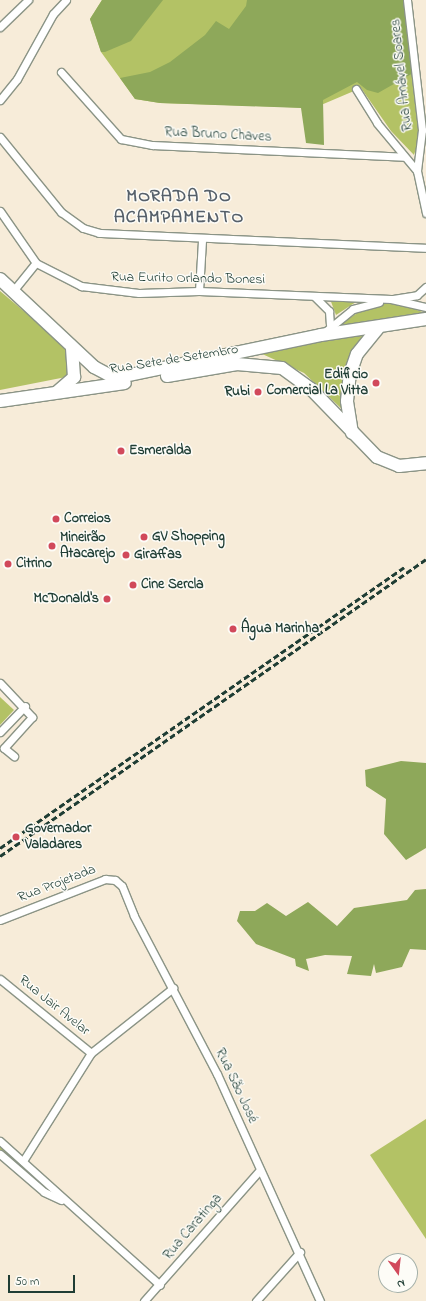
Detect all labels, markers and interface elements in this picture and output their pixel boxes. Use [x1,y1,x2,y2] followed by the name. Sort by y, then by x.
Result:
[388,18,416,132] street label: Rua Amável Soares
[164,124,272,146] street label: Rua Bruno Chaves
[114,187,244,230] district label: MORADA DO ACAMPAMENTO
[111,269,265,289] street label: Rua Eurito Orlando Bonesi
[108,342,240,378] street label: Rua Sete de Setembro
[266,367,368,400] place label: Edificio Comercial La Vitta
[371,378,381,388] marker: Edificio Comercial La Vitta
[224,384,250,400] place label: Rubi
[253,387,263,397] marker: Rubi
[129,443,191,459] place label: Esmeralda
[116,446,126,456] marker: Esmeralda
[64,511,111,527] place label: Correios
[51,514,61,524] marker: Correios
[152,529,225,545] place label: GV Shopping
[60,530,115,562] place label: Mineirão Atacarejo
[139,532,149,542] marker: GV Shopping
[47,541,57,551] marker: Mineirão Atacarejo
[134,547,182,563] place label: Giraffas
[121,550,131,560] marker: Giraffas
[16,556,52,572] place label: Citrino
[3,559,13,569] marker: Citrino
[141,577,204,593] place label: Cine Sercla
[128,580,138,590] marker: Cine Sercla
[33,591,99,607] place label: McDonald's
[102,594,112,604] marker: McDonald's
[241,621,319,637] place label: Água Marinha
[228,624,238,634] marker: Água Marinha
[25,821,91,854] place label: Governador Valadares
[10,831,22,843] marker: Governador Valadares
[16,861,98,907] street label: Rua Projetada
[15,972,93,1040] street label: Rua Jair Avelar
[211,1046,261,1126] street label: Rua São José
[160,1191,226,1263] street label: Rua Caratinga
[378,1253,418,1293] north arrow
[10,1267,77,1293] scale bar
[15,1273,39,1291] text: 50 m
[395,1275,407,1292] text: N

